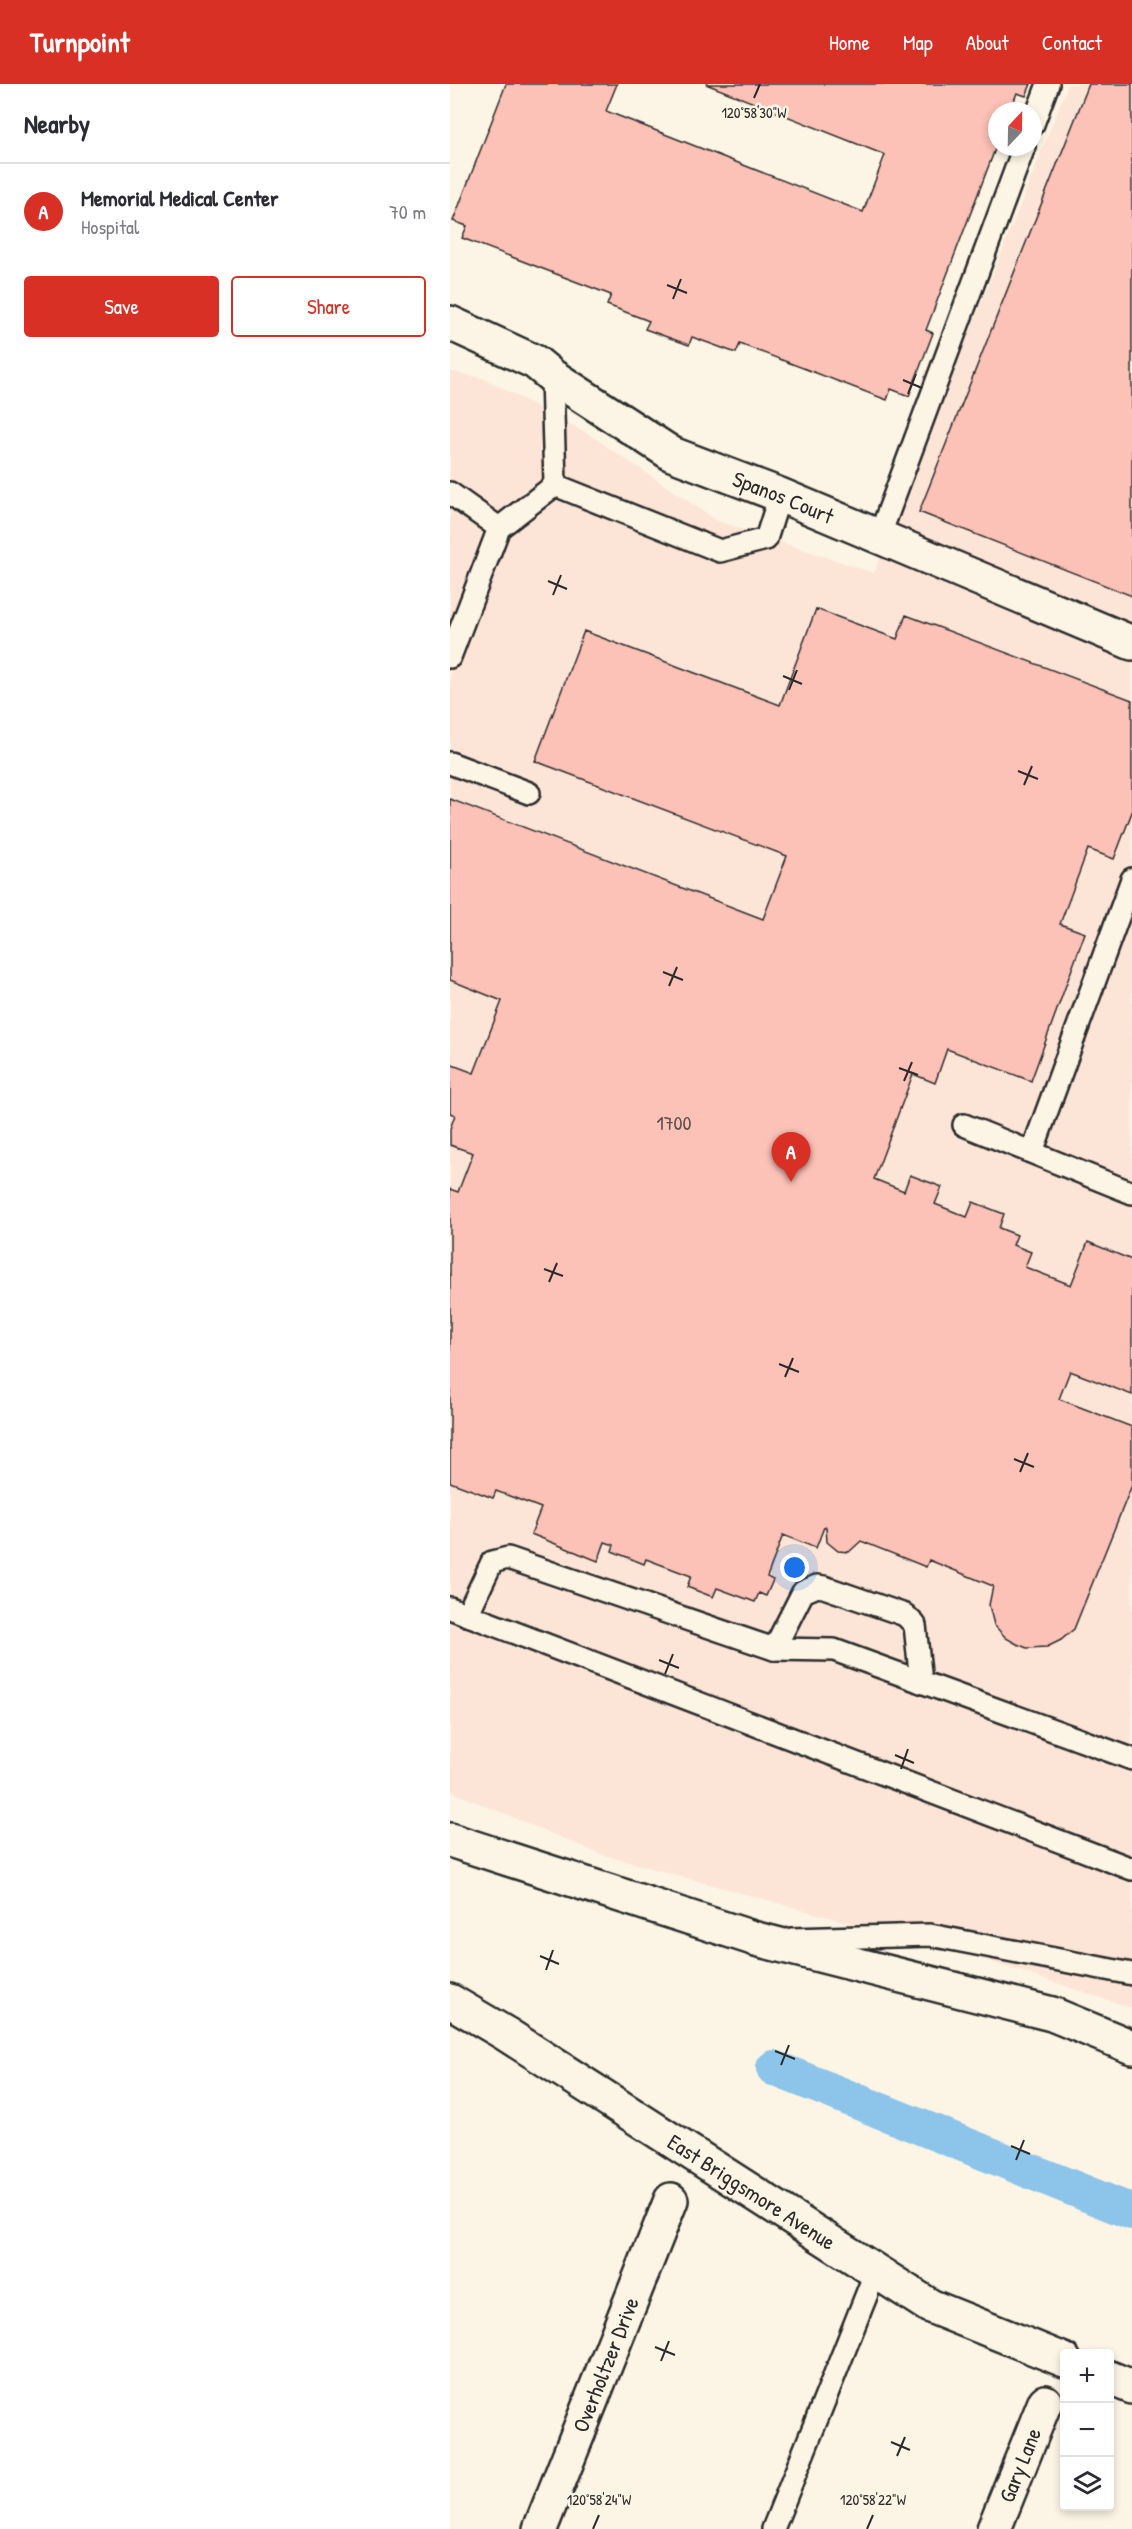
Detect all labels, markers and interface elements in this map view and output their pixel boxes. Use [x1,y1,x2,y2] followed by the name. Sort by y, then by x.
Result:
[30,23,130,61] text: Turnpoint
[829,28,870,57] text: Home
[903,28,933,57] text: Map
[966,28,1009,57] text: About
[1042,28,1102,57] text: Contact
[721,102,787,123] text: 120°58'30"W
[988,102,1042,156] north arrow
[24,106,90,141] text: Nearby
[81,183,279,213] text: Memorial Medical Center
[39,198,48,225] text: A
[389,198,426,225] text: 70 m
[81,213,139,240] text: Hospital
[24,276,219,337] button: Save
[231,276,426,337] button: Share
[729,463,839,531] street label: Spanos Court
[656,1109,692,1136] house number: 1700
[772,1132,810,1182] pin: A
[780,1553,809,1582] your location
[662,2127,842,2257] street label: East Briggsmore Avenue
[565,2292,646,2437] street label: Overholtzer Drive
[1060,2349,1114,2511] map controls
[1060,2349,1114,2403] button: +
[1060,2403,1114,2457] button: −
[991,2423,1048,2507] street label: Gary Lane
[1060,2457,1114,2511] button: layers
[567,2489,632,2510] text: 120°58'24"W
[840,2489,907,2510] text: 120°58'22"W

